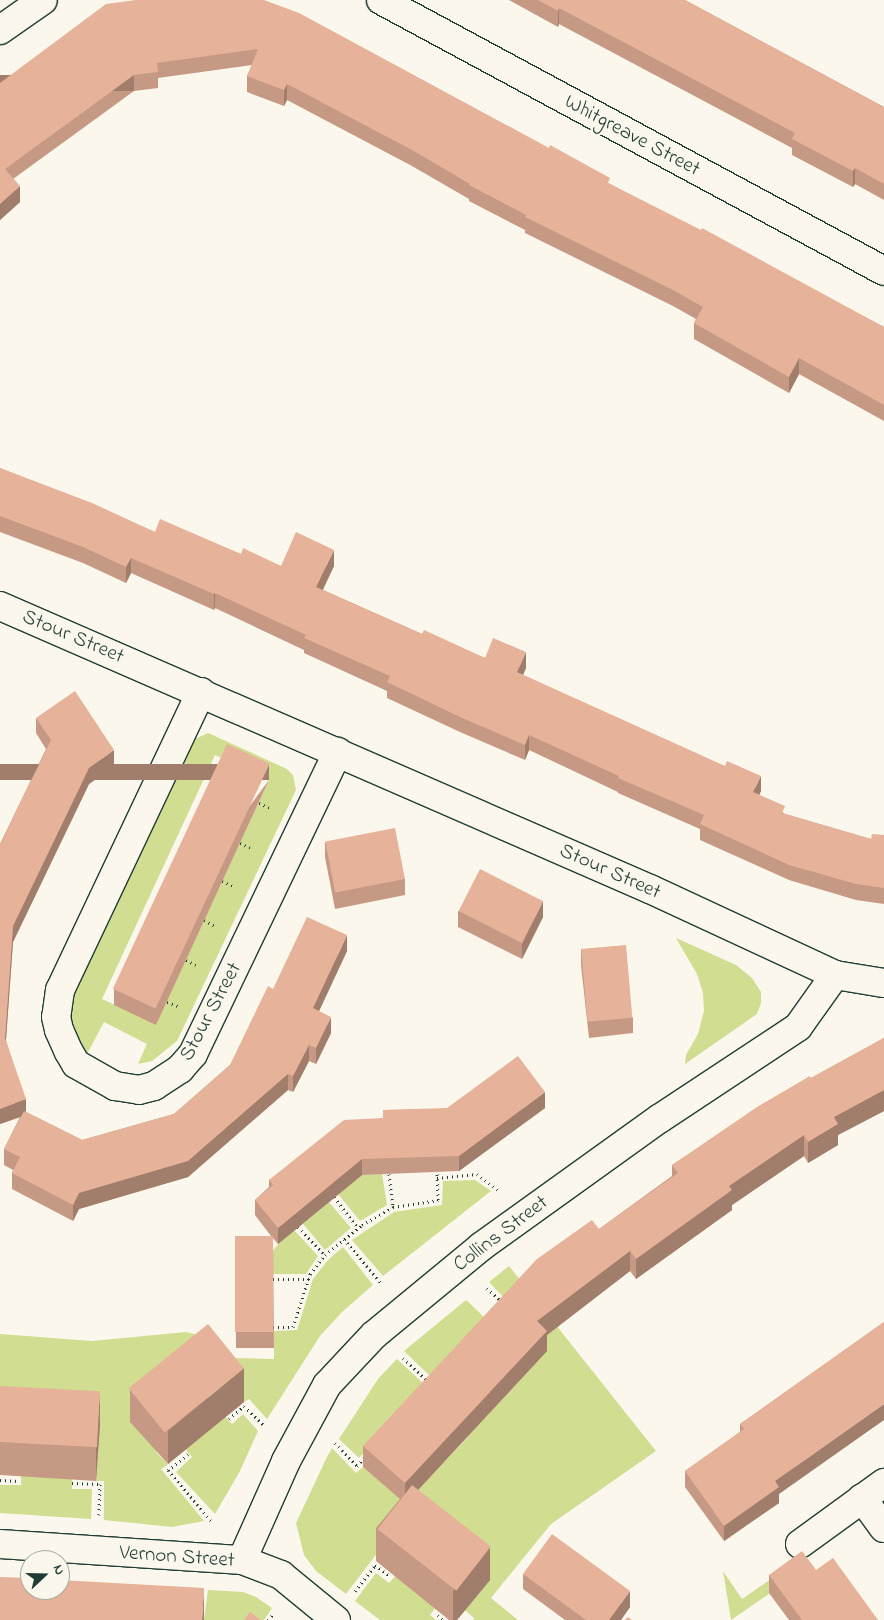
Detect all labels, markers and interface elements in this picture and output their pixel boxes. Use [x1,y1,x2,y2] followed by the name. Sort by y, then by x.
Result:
[560,90,704,182] street label: Whitgreave Street
[18,604,128,670] street label: Stour Street
[556,839,664,905] street label: Stour Street
[175,958,247,1066] street label: Stour Street
[449,1190,553,1278] street label: Collins Street
[118,1540,236,1574] street label: Vernon Street
[20,1550,70,1600] north arrow
[47,1562,70,1578] text: N

